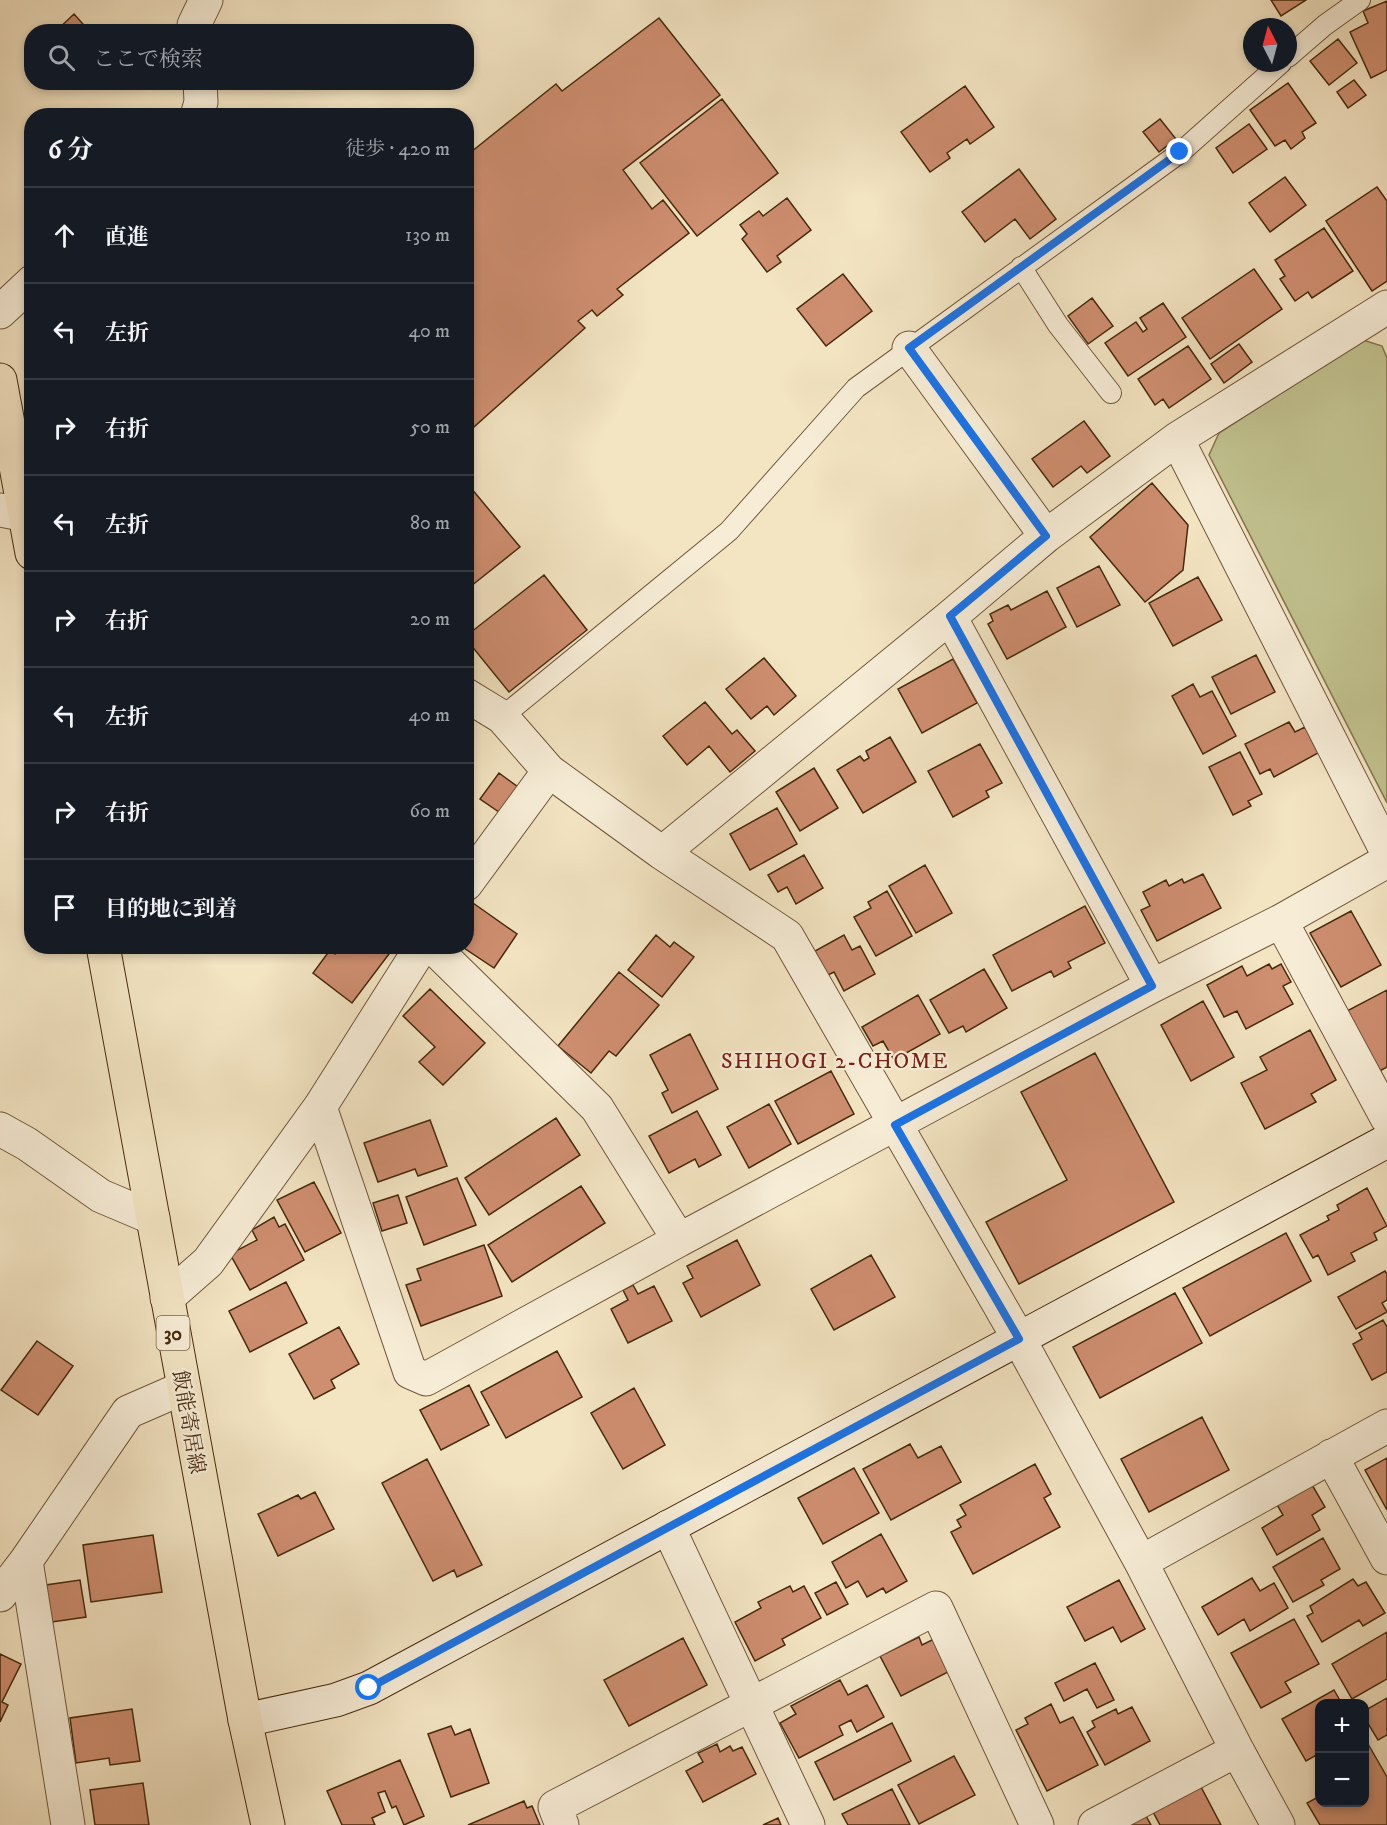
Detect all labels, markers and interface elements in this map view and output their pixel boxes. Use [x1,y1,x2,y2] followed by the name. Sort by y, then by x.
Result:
[1243,18,1297,72] north arrow
[24,24,474,90] search box
[45,41,78,74] icon: search
[93,46,203,73] text: ここで検索
[48,134,93,167] text: 6 分
[345,137,450,162] text: 徒歩 · 420 m
[1166,138,1192,164] route end
[48,219,81,252] icon: ahead
[405,223,450,248] text: 130 m
[105,224,149,251] text: 直進
[48,315,81,348] icon: left
[408,319,450,344] text: 40 m
[105,320,149,347] text: 左折
[48,411,81,444] icon: right
[410,415,450,440] text: 50 m
[105,416,149,443] text: 右折
[48,507,81,540] icon: left
[410,511,450,536] text: 80 m
[105,512,149,539] text: 左折
[48,603,81,636] icon: right
[410,607,450,632] text: 20 m
[105,608,149,635] text: 右折
[48,699,81,732] icon: left
[408,703,450,728] text: 40 m
[105,704,149,731] text: 左折
[48,795,81,828] icon: right
[410,799,450,824] text: 60 m
[105,800,149,827] text: 右折
[48,891,81,924] icon: arrive
[105,896,237,923] text: 目的地に到着
[721,1048,949,1075] district label: SHIHOGI 2-CHOME
[156,1316,190,1350] road number: 30
[166,1368,210,1476] street label: 飯能寄居線
[355,1674,381,1700] route start
[1315,1699,1369,1807] map controls
[1315,1699,1369,1753] button: +
[1315,1753,1369,1807] button: −

